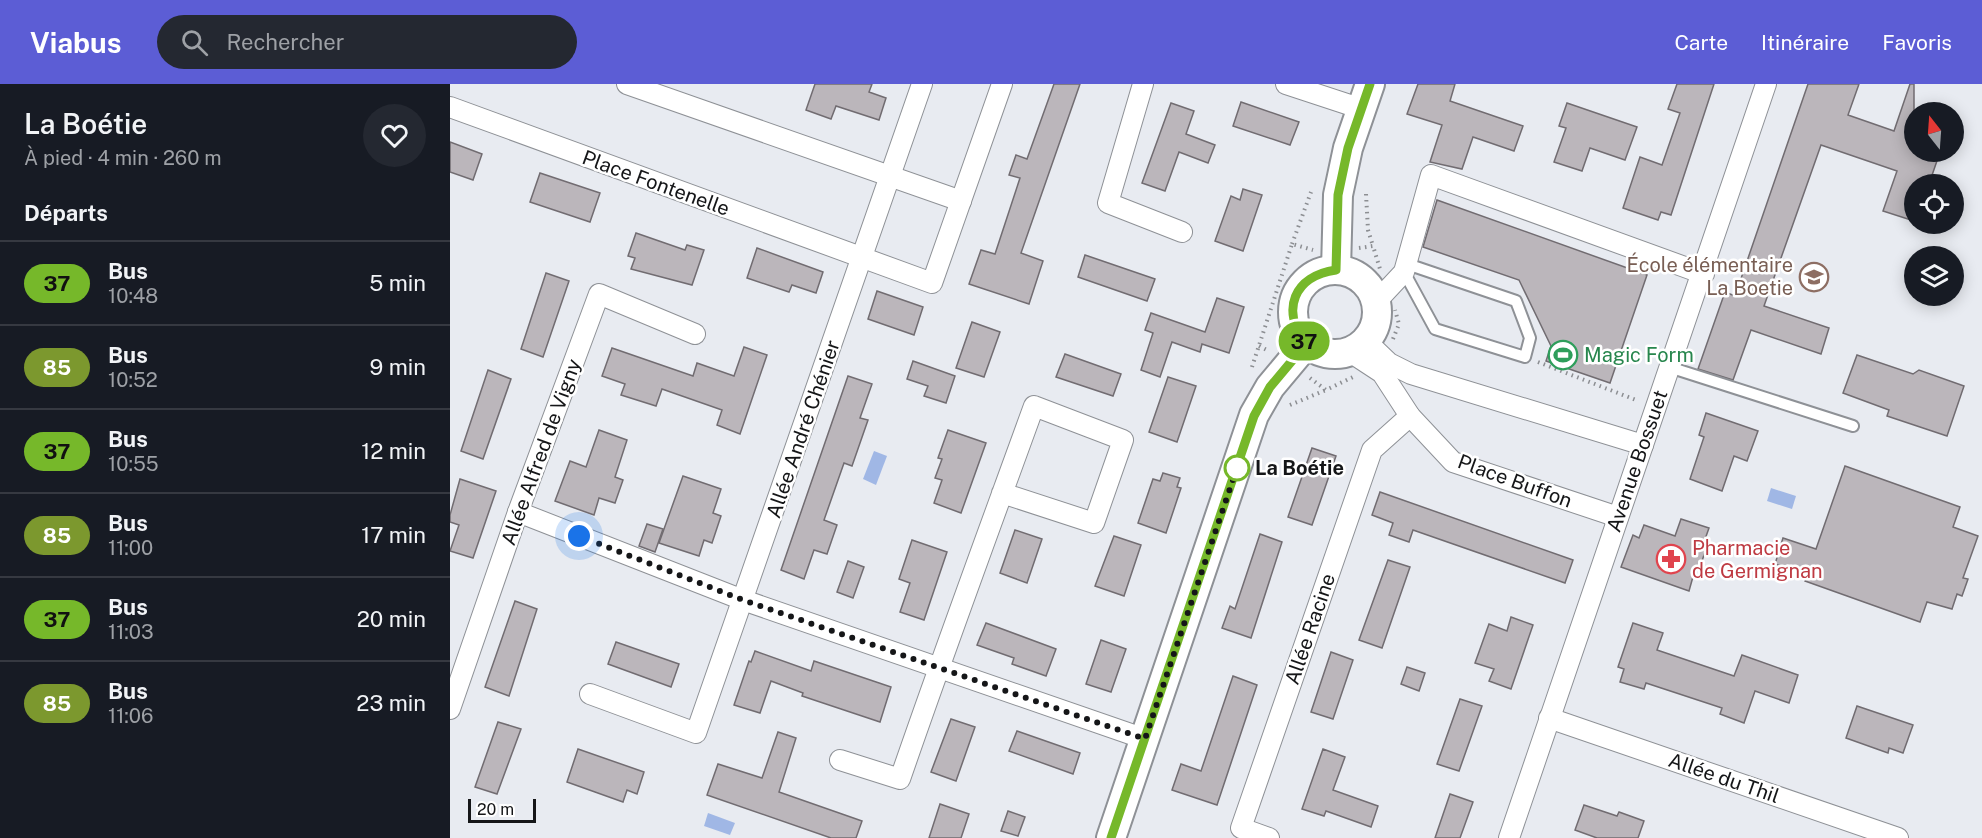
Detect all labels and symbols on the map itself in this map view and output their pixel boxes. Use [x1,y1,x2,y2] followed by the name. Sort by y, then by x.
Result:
[1904,102,1964,162] north arrow
[579,145,733,221] street label: Place Fontenelle
[1626,252,1793,300] place label: École élémentaire La Boetie
[1798,261,1830,293] school or university icon: École élémentaire La Boetie
[1277,322,1331,360] line badge: 37
[761,337,845,521] street label: Allée André Chénier
[1547,339,1579,371] sports icon: Magic Form
[1584,343,1694,367] place label: Magic Form
[496,355,586,548] street label: Allée Alfred de Vigny
[1601,387,1673,535] street label: Avenue Bossuet
[1455,449,1575,513] street label: Place Buffon
[1224,455,1250,481] marker: La Boétie
[1255,456,1344,480] place label: La Boétie
[564,521,594,551] your location
[1692,536,1823,583] place label: Pharmacie de Germignan
[1655,543,1687,575] pharmacy icon: Pharmacie de Germignan
[1280,570,1340,688] street label: Allée Racine
[1665,748,1783,808] street label: Allée du Thil
[468,796,536,824] scale bar

